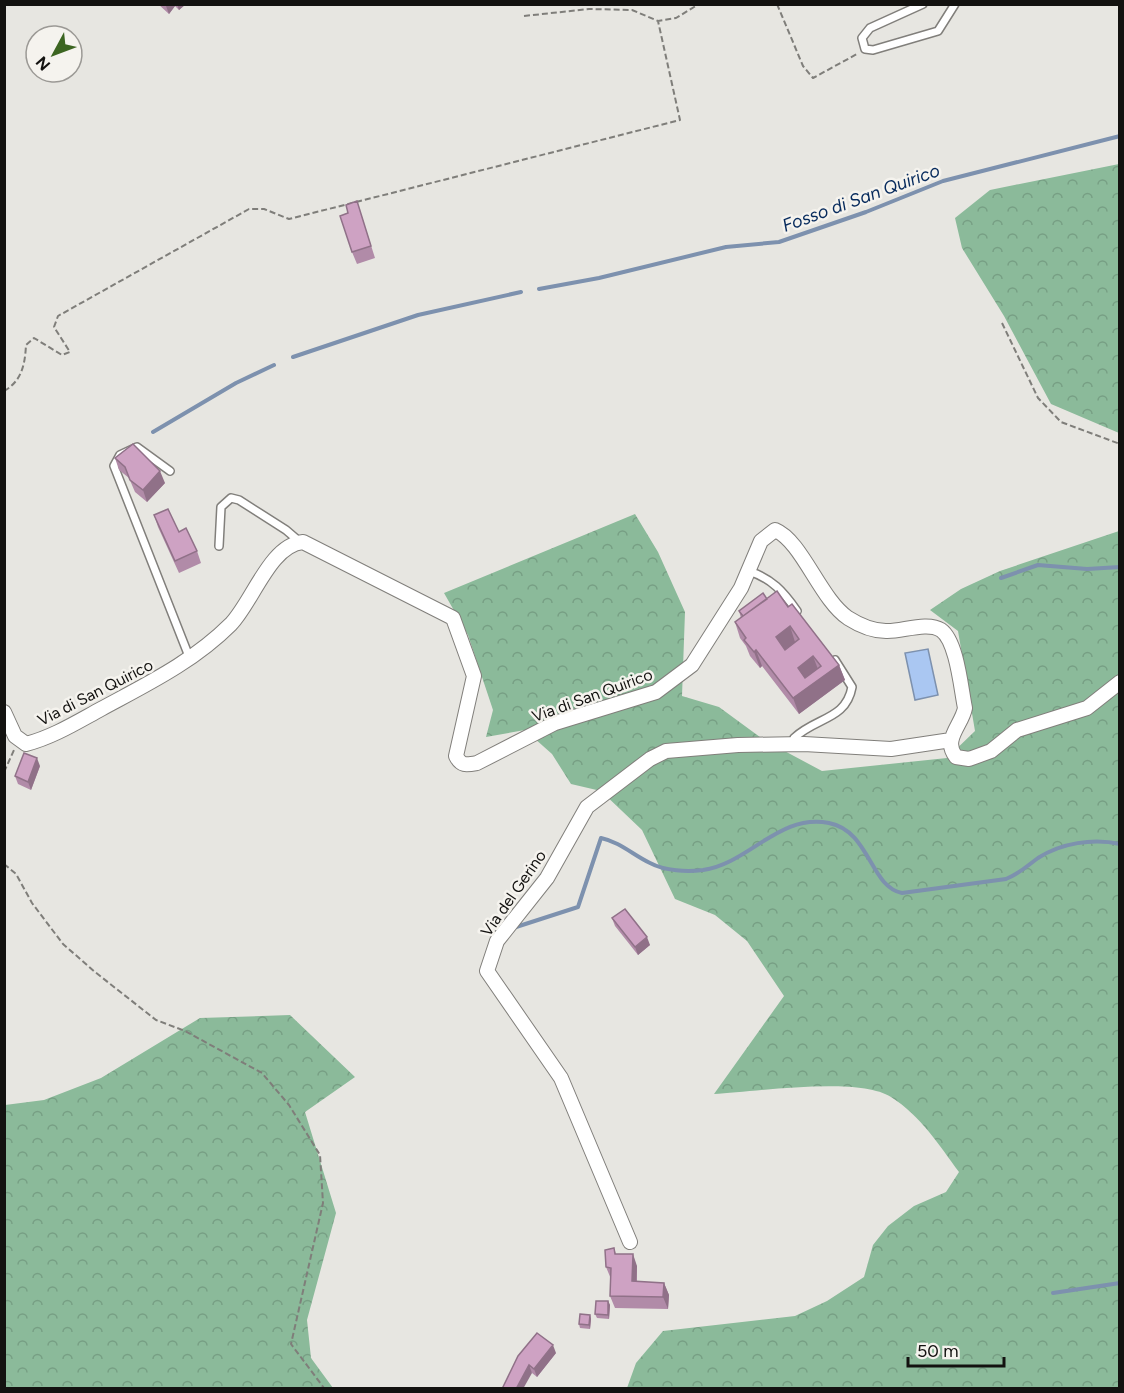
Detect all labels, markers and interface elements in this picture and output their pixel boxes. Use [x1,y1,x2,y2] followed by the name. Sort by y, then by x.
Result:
[24,24,84,84] north arrow
[32,53,54,74] text: N
[779,159,943,237] water label: Fosso di San Quirico
[34,655,156,730] street label: Via di San Quirico
[529,665,655,726] street label: Via di San Quirico
[477,847,550,940] street label: Via del Gerino
[908,1330,1004,1368] scale bar
[917,1340,959,1362] text: 50 m

